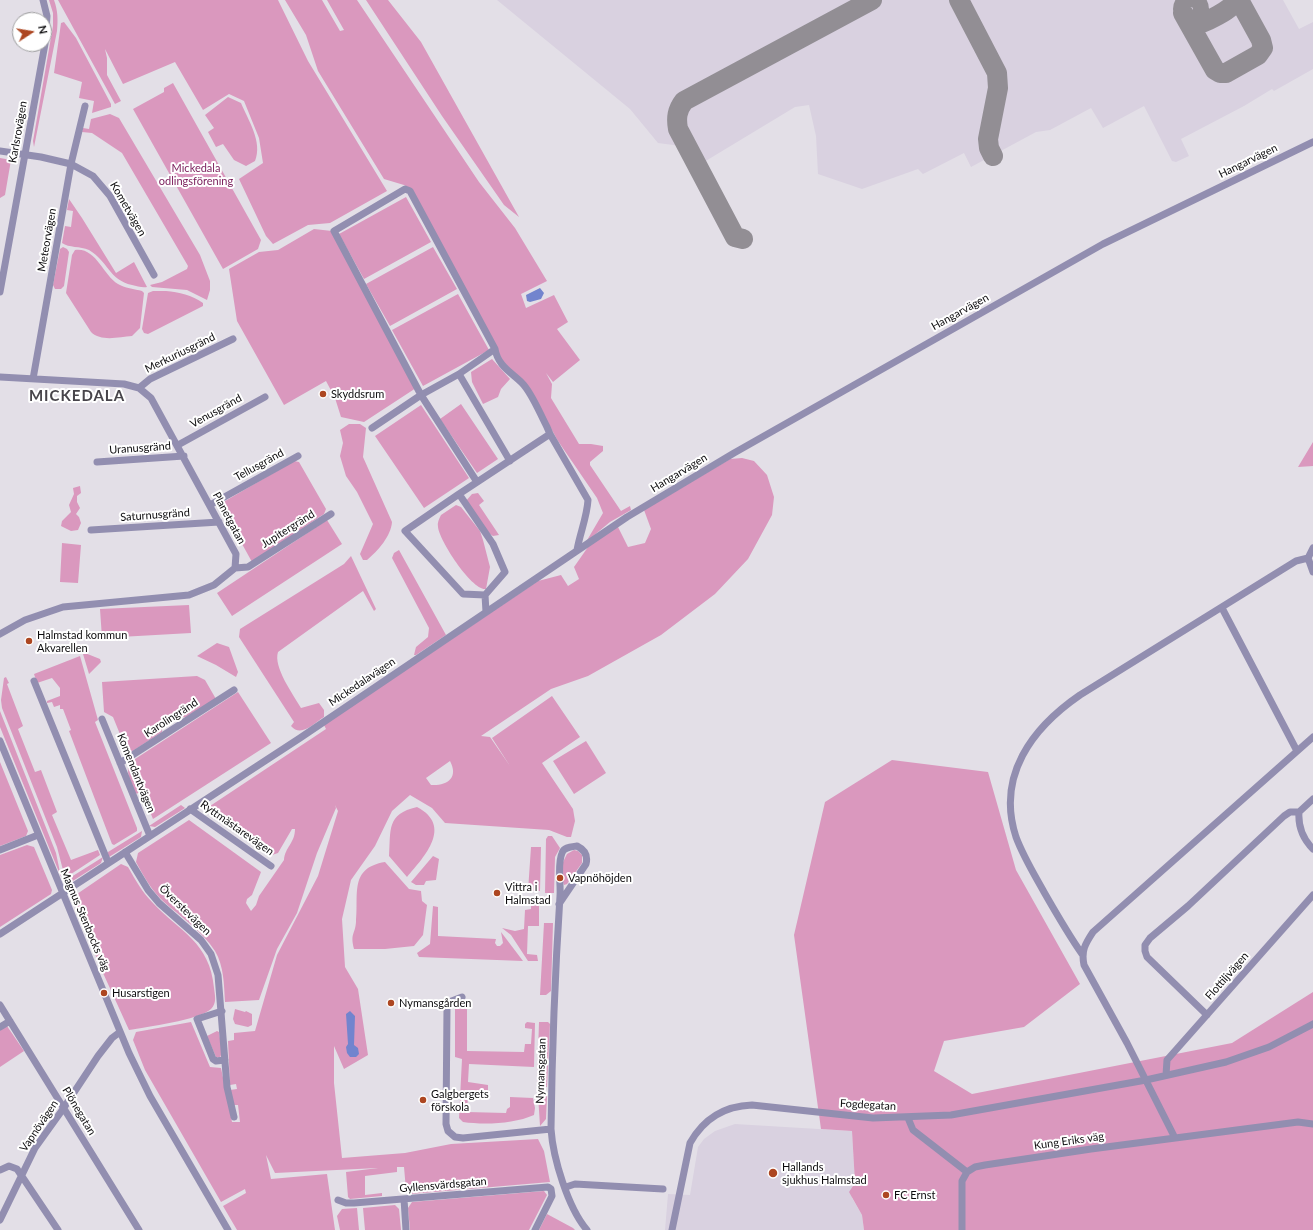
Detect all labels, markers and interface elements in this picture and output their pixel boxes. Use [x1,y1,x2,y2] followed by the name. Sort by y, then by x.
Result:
[12,12,52,52] north arrow
[36,24,50,35] text: N
[6,100,30,164] street label: Karlsrovägen
[1217,141,1279,181] street label: Hangarvägen
[159,161,233,187] park label: Mickedala odlingsförening
[107,180,149,238] street label: Kometvägen
[35,207,59,273] street label: Meteorvägen
[929,291,991,333] street label: Hangarvägen
[143,330,217,376] street label: Merkuriusgränd
[29,387,125,405] district label: MICKEDALA
[331,387,384,401] place label: Skyddsrum
[318,389,328,399] marker: Skyddsrum
[188,391,244,431] street label: Venusgränd
[109,439,171,457] street label: Uranusgränd
[232,446,286,484] street label: Tellusgränd
[648,451,710,495] street label: Hangarvägen
[210,490,248,546] street label: Planetgatan
[120,506,190,524] street label: Saturnusgränd
[259,507,317,551] street label: Jupitergränd
[37,628,127,654] place label: Halmstad kommun Akvarellen
[24,636,34,646] marker: Halmstad kommun Akvarellen
[326,655,398,709] street label: Mickedalavägen
[142,696,200,740] street label: Karolingränd
[114,731,158,815] street label: Komendantvägen
[198,798,276,858] street label: Ryttmästarevägen
[57,867,113,973] street label: Magnus Stenbocks väg
[568,871,632,885] place label: Vapnöhöjden
[555,873,565,883] marker: Vapnöhöjden
[505,880,551,906] place label: Vittra i Halmstad
[156,882,214,938] street label: Överstevägen
[492,888,502,898] marker: Vittra i Halmstad
[1203,949,1251,1003] street label: Flottiljvägen
[112,986,170,1000] place label: Husarstigen
[99,988,109,998] marker: Husarstigen
[399,996,471,1010] place label: Nymansgården
[386,998,396,1008] marker: Nymansgården
[533,1038,549,1104] street label: Nymansgatan
[59,1084,99,1138] street label: Plönegatan
[431,1087,489,1113] place label: Galgbergets förskola
[418,1095,428,1105] marker: Galgbergets förskola
[840,1097,896,1113] street label: Fogdegatan
[17,1098,61,1154] street label: Vapnövägen
[1033,1130,1105,1152] street label: Kung Eriks väg
[782,1160,867,1186] place label: Hallands sjukhus Halmstad
[767,1167,779,1179] marker: Hallands sjukhus Halmstad
[399,1175,487,1195] street label: Gyllensvärdsgatan
[894,1188,935,1202] place label: FC Ernst
[881,1190,891,1200] marker: FC Ernst

